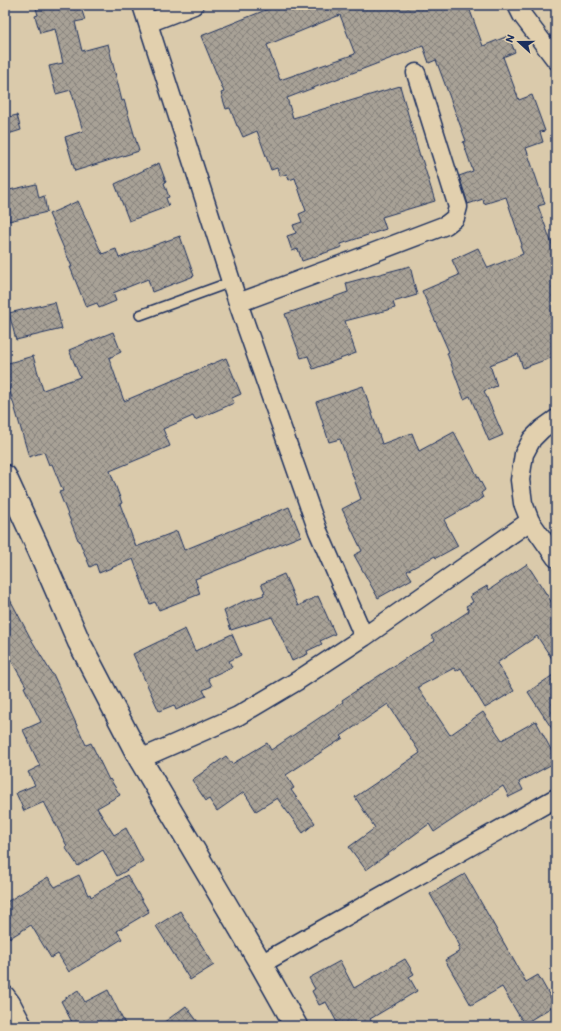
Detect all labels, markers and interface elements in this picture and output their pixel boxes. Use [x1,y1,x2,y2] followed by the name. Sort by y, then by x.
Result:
[499,22,539,62] north arrow
[503,33,518,44] text: N

